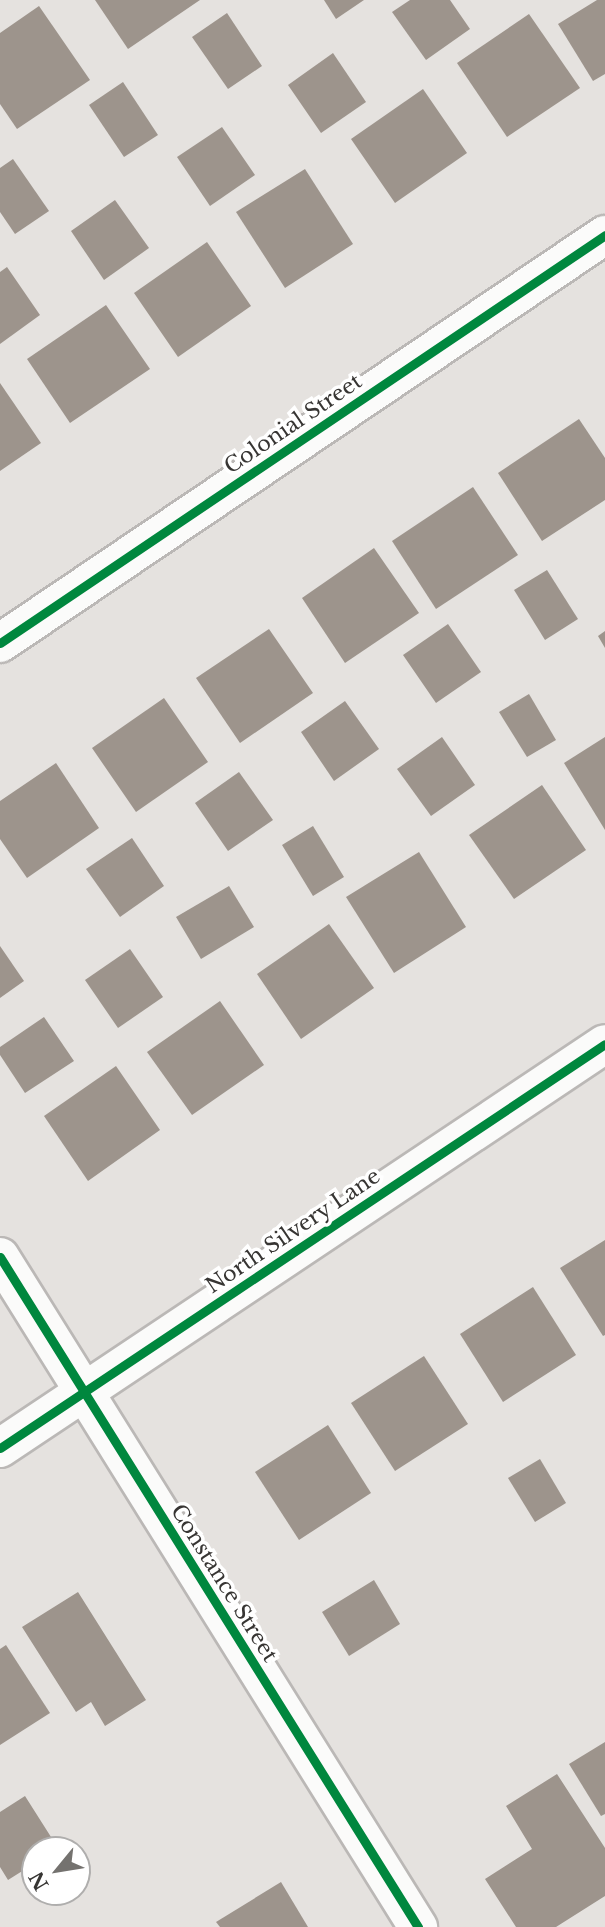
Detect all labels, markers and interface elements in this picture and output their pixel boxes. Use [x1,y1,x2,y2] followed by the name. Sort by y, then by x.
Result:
[219,369,367,479] street label: Colonial Street
[201,1163,385,1299] street label: North Silvery Lane
[165,1500,283,1666] street label: Constance Street
[21,1836,91,1906] north arrow
[25,1867,54,1894] text: N

